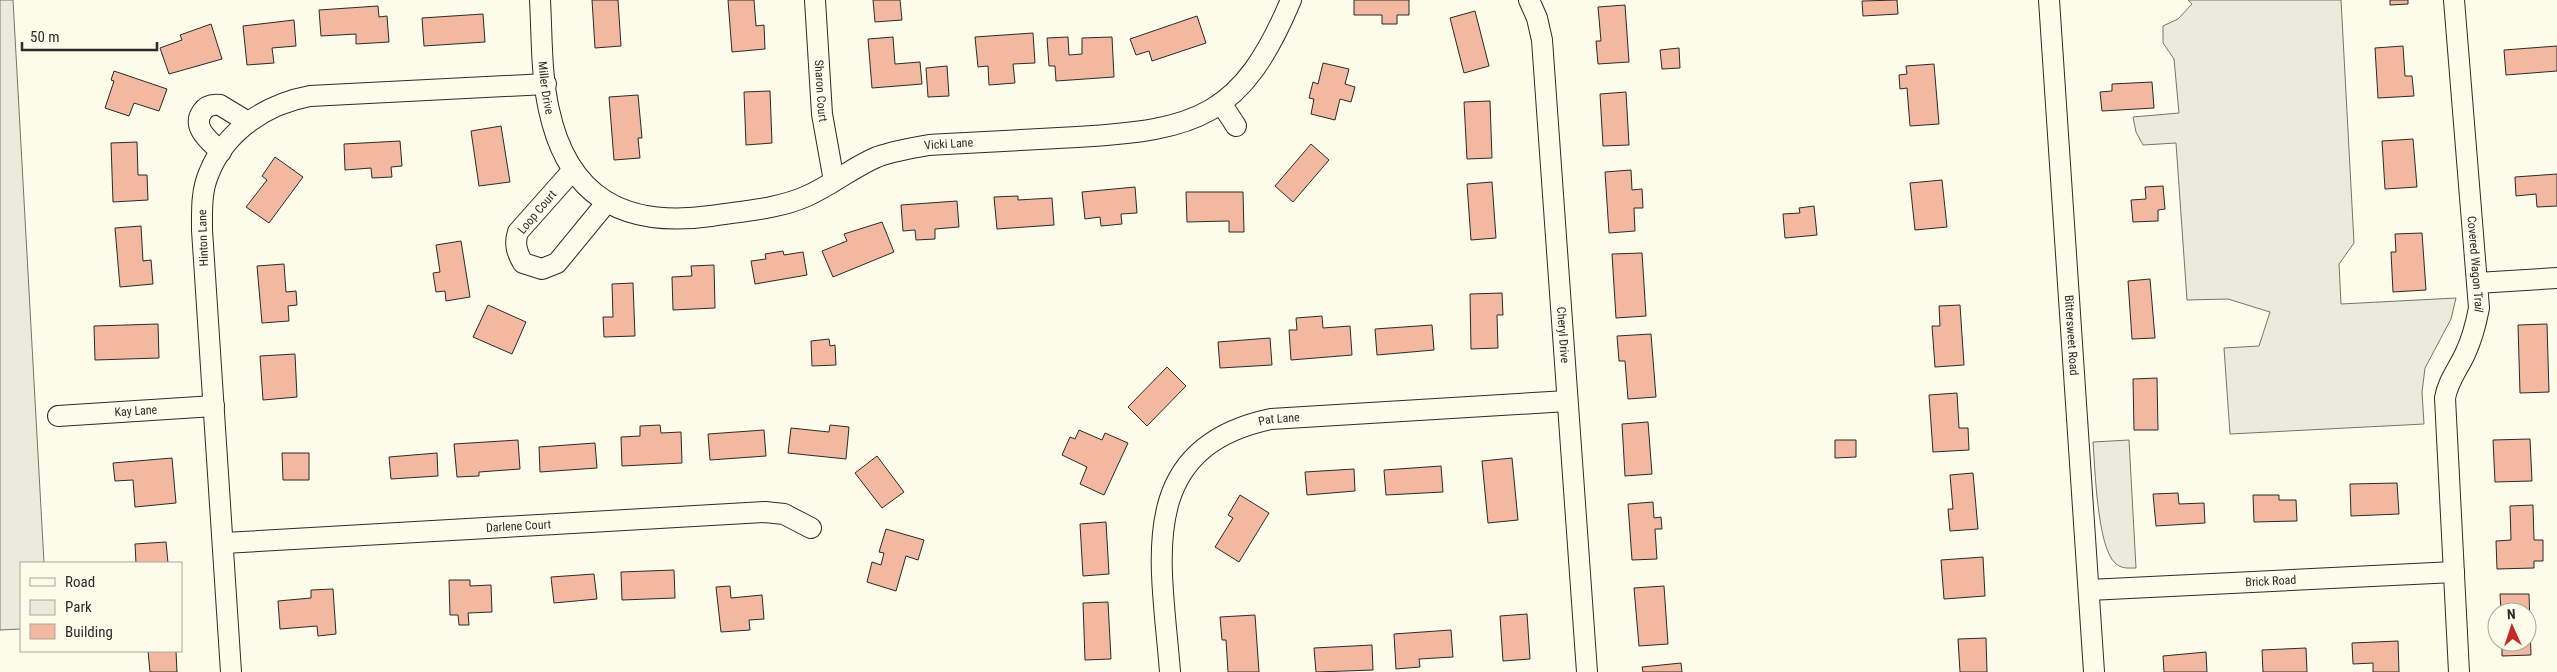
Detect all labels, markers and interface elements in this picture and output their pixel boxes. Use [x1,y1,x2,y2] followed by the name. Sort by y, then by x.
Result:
[22,20,158,52] scale bar
[30,28,60,46] text: 50 m
[812,59,830,123] street label: Sharon Court
[536,61,557,116] street label: Miller Drive
[923,136,974,153] street label: Vicki Lane
[515,187,560,237] street label: Loop Court
[195,209,211,267] street label: Hinton Lane
[2465,215,2486,314] street label: Covered Wagon Trail
[2062,295,2081,376] street label: Bittersweet Road
[1554,306,1572,364] street label: Cheryl Drive
[114,403,158,419] street label: Kay Lane
[1257,410,1300,429] street label: Pat Lane
[486,517,552,535] street label: Darlene Court
[20,562,182,652] legend
[65,573,95,591] text: Road
[2245,573,2297,589] street label: Brick Road
[65,598,92,616] text: Park
[2487,602,2537,652] north arrow
[2507,606,2516,622] text: N
[65,623,113,641] text: Building

